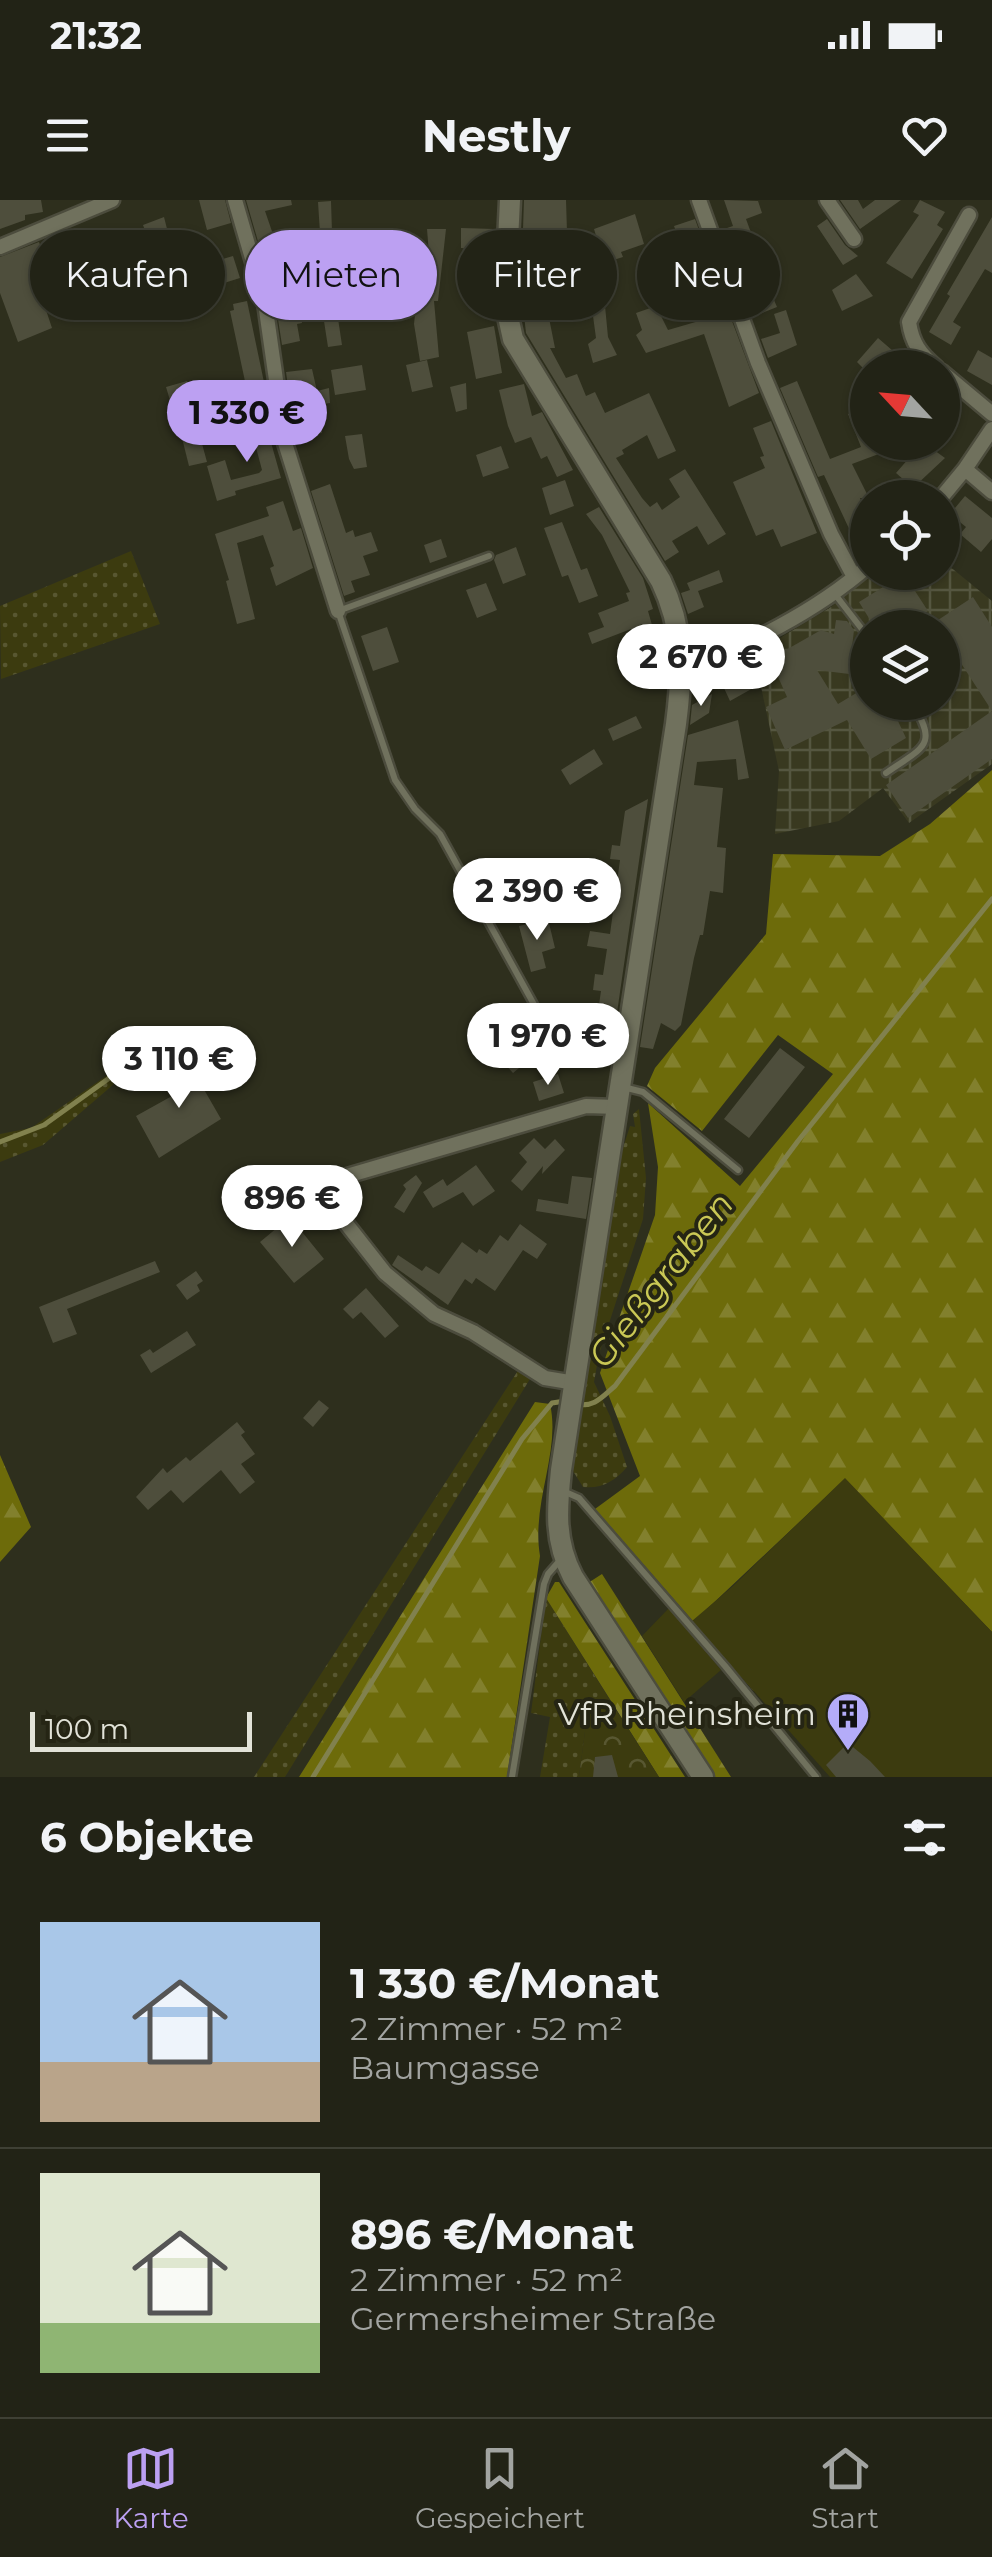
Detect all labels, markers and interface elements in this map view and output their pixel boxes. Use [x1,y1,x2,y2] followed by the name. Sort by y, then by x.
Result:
[50,12,142,59] text: 21:32
[40,108,95,163] icon: menu
[422,108,570,163] text: Nestly
[897,108,952,163] icon: heart
[30,230,225,320] chip: Kaufen
[245,230,437,320] chip: Mieten
[457,230,617,320] chip: Filter
[637,230,780,320] chip: Neu
[850,350,960,460] north arrow
[850,350,960,720] map controls
[155,380,339,465] pin: 1 330 €
[189,393,305,432] text: 1 330 €
[850,480,960,590] button: locate
[850,610,960,720] button: layers
[609,624,793,709] pin: 2 670 €
[639,637,763,676] text: 2 670 €
[445,858,629,943] pin: 2 390 €
[475,871,599,910] text: 2 390 €
[456,1003,640,1088] pin: 1 970 €
[489,1016,607,1055] text: 1 970 €
[87,1026,271,1111] pin: 3 110 €
[124,1039,234,1078] text: 3 110 €
[222,1165,362,1250] pin: 896 €
[244,1178,340,1217] text: 896 €
[579,1183,742,1376] water label: Gießgraben
[825,1691,871,1752] building icon: VfR Rheinsheim
[558,1694,816,1733] place label: VfR Rheinsheim
[30,1707,252,1752] scale bar
[45,1712,129,1746] text: 100 m
[897,1810,952,1865] icon: filters
[40,1811,254,1863] text: 6 Objekte
[350,1957,660,2009] text: 1 330 €/Monat
[120,1962,240,2082] icon: home
[350,2009,623,2048] text: 2 Zimmer · 52 m²
[350,2048,540,2087] text: Baumgasse
[350,2208,634,2260] text: 896 €/Monat
[120,2213,240,2333] icon: home
[350,2260,623,2299] text: 2 Zimmer · 52 m²
[350,2299,716,2338] text: Germersheimer Straße
[113,2441,189,2535] tab: Karte
[415,2441,585,2535] tab: Gespeichert
[811,2441,879,2535] tab: Start

